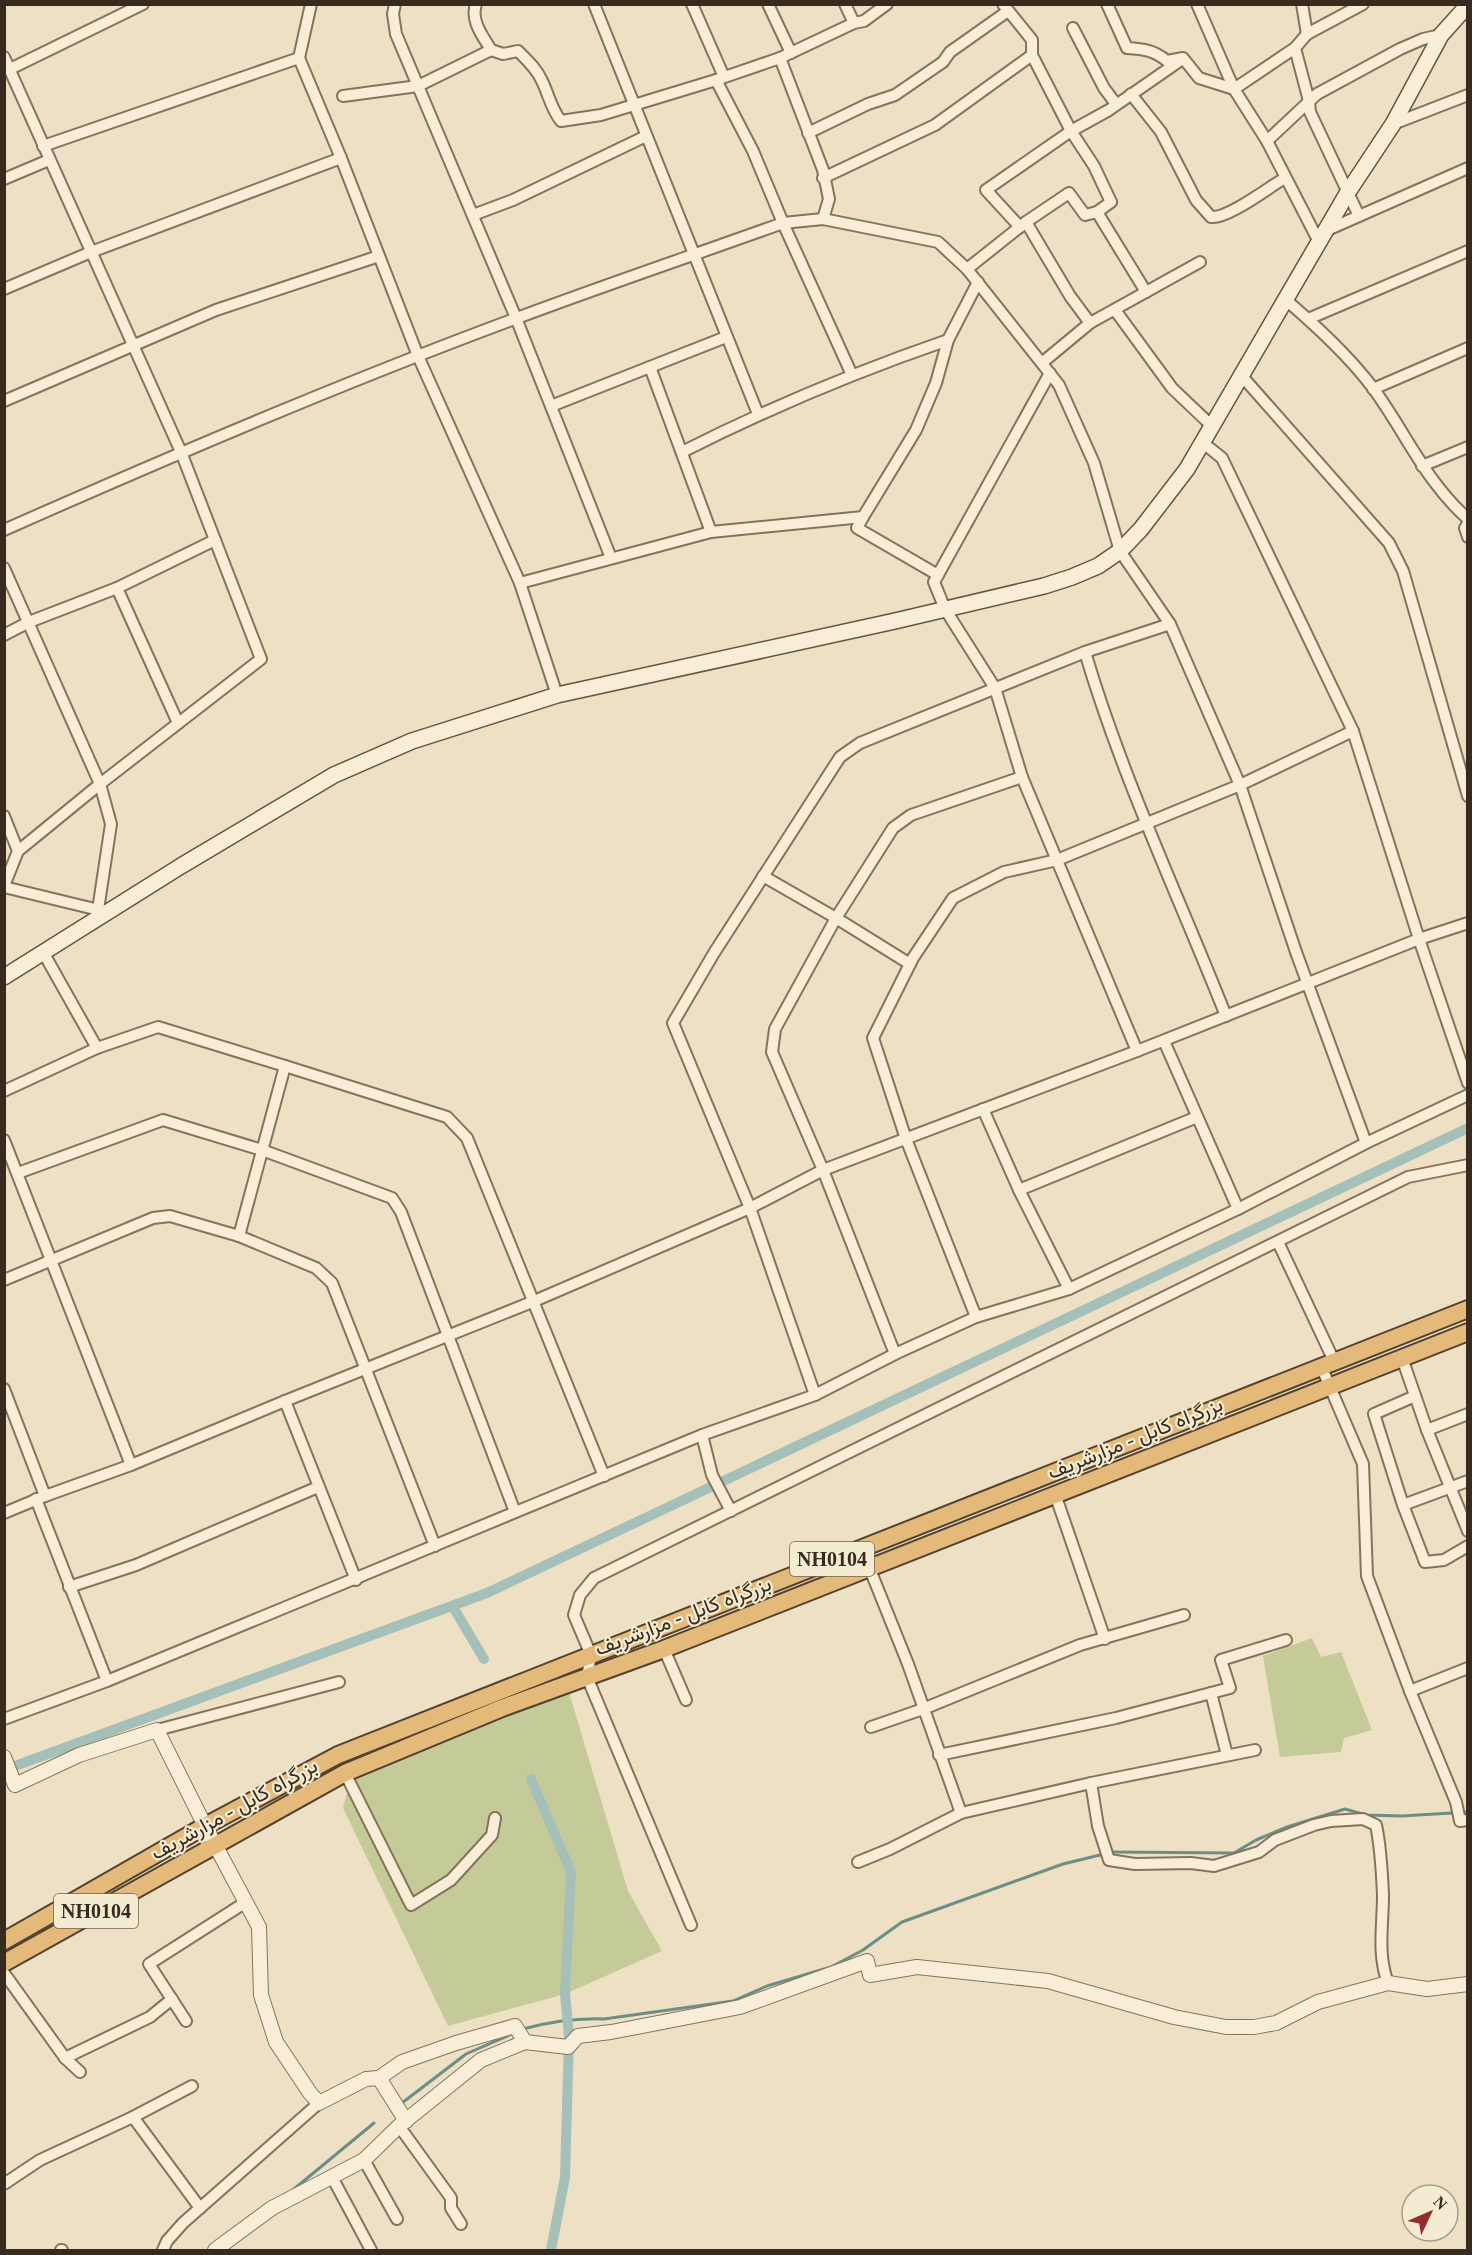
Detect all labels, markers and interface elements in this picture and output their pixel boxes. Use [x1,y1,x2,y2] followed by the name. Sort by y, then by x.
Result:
[1044,1392,1226,1485] street label: بزرگراه کابل - مزارشریف
[790,1542,874,1576] road number: NH0104
[592,1571,775,1662] street label: بزرگراه کابل - مزارشریف
[147,1753,322,1866] street label: بزرگراه کابل - مزارشریف
[54,1894,138,1928] road number: NH0104
[1400,2183,1460,2243] north arrow
[1430,2193,1451,2213] text: N

